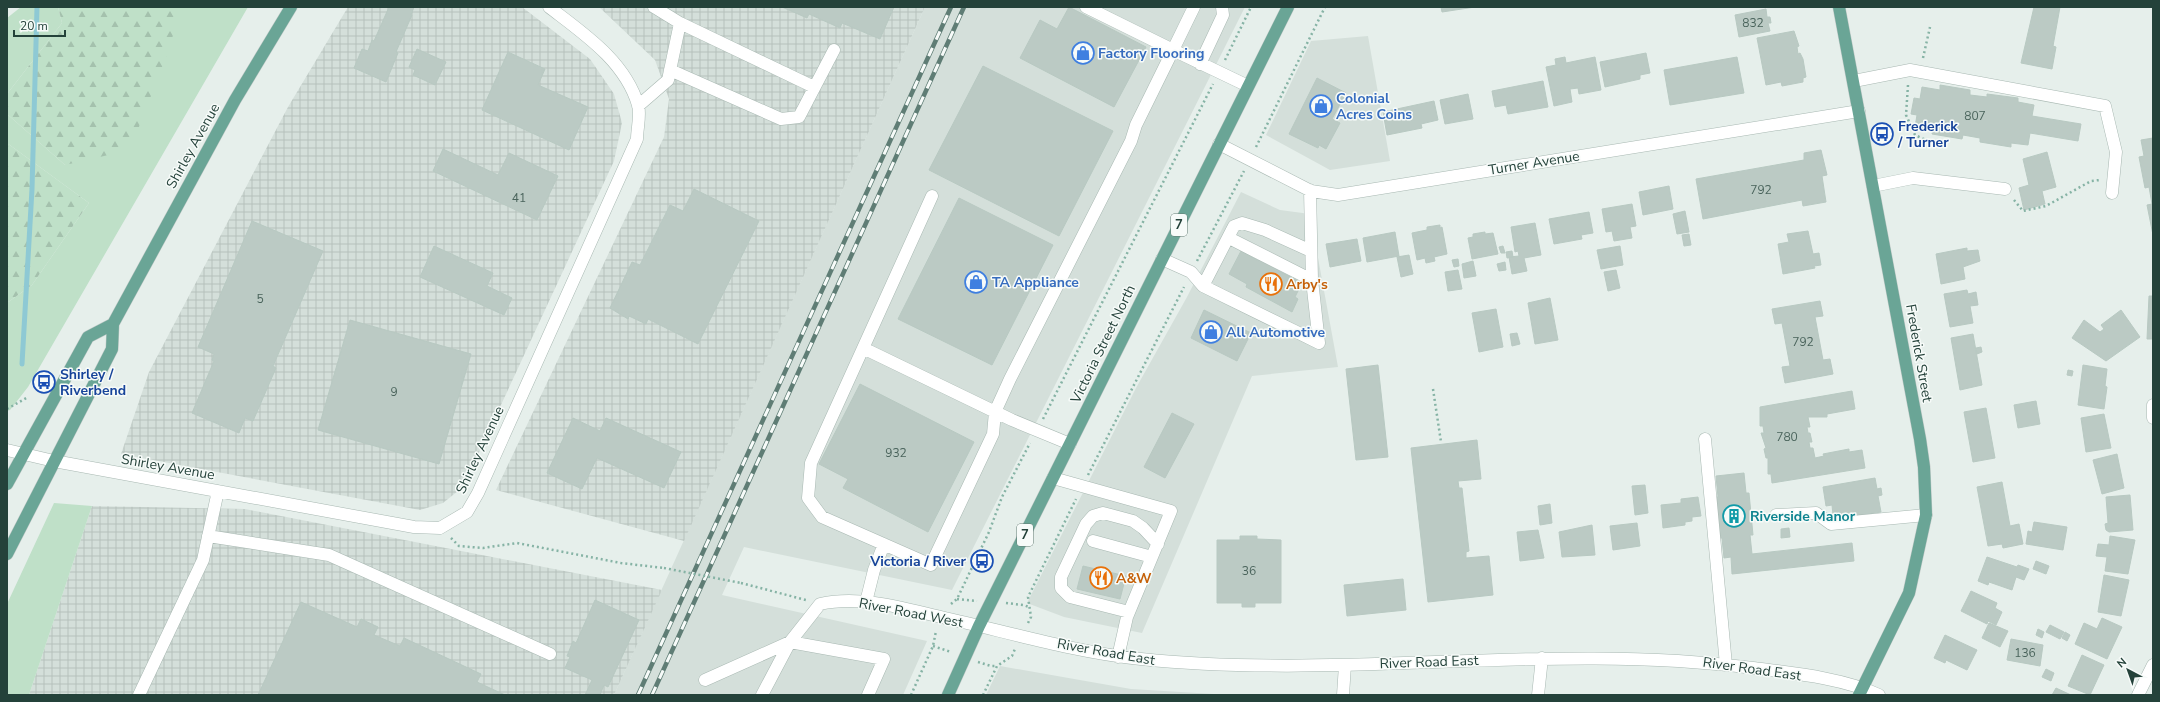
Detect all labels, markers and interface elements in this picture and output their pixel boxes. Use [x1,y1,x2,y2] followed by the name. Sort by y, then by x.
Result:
[14,12,65,38] scale bar
[1742,15,1764,31] house number: 832
[20,18,48,34] text: 20 m
[1070,40,1096,66] shop icon: Factory Flooring
[1098,44,1204,63] place label: Factory Flooring
[1336,89,1412,124] place label: Colonial Acres Coins
[1308,93,1334,119] shop icon: Colonial Acres Coins
[162,100,224,192] street label: Shirley Avenue
[1964,108,1986,124] house number: 807
[1897,117,1958,152] place label: Frederick / Turner
[1869,121,1895,147] bus stop icon: Frederick / Turner
[1487,146,1581,180] street label: Turner Avenue
[1750,182,1772,198] house number: 792
[512,190,526,206] house number: 41
[1171,214,1187,236] road number: 7
[963,269,989,295] shop icon: TA Appliance
[1258,271,1284,297] restaurant icon: Arby's
[992,273,1079,292] place label: TA Appliance
[1286,275,1328,294] place label: Arby's
[1066,282,1140,407] street label: Victoria Street North
[256,291,264,307] house number: 5
[1901,303,1937,404] street label: Frederick Street
[1198,319,1224,345] shop icon: All Automotive
[1226,323,1325,342] place label: All Automotive
[1792,334,1814,350] house number: 792
[60,365,126,400] place label: Shirley / Riverbend
[31,369,57,395] bus stop icon: Shirley / Riverbend
[390,384,398,400] house number: 9
[451,403,509,497] street label: Shirley Avenue
[1776,429,1798,445] house number: 780
[885,445,907,461] house number: 932
[120,449,216,485] street label: Shirley Avenue
[1721,503,1747,529] building icon: Riverside Manor
[1750,507,1856,526] place label: Riverside Manor
[1017,524,1033,546] road number: 7
[969,548,995,574] bus stop icon: Victoria / River
[869,552,966,571] place label: Victoria / River
[1242,563,1256,579] house number: 36
[1088,565,1114,591] restaurant icon: A&W
[1116,569,1152,588] place label: A&W
[857,594,965,632] street label: River Road West
[1056,634,1156,670] street label: River Road East
[2014,645,2036,661] house number: 136
[2108,650,2148,690] north arrow
[1379,651,1479,673] street label: River Road East
[1702,653,1802,685] street label: River Road East
[2114,654,2130,671] text: N

